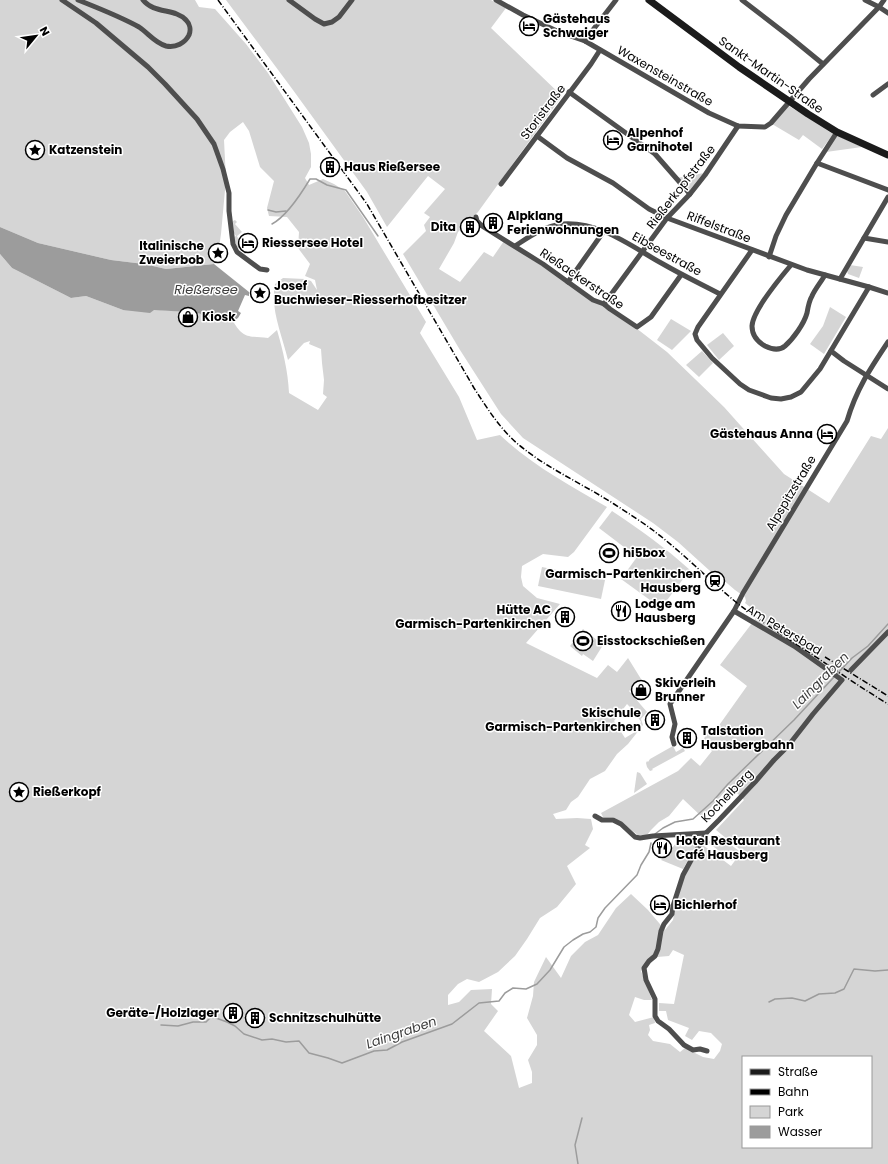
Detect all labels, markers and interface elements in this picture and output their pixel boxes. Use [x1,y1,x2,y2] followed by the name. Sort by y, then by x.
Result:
[543,10,611,41] place label: Gästehaus Schwaiger
[518,15,540,37] hotel icon: Gästehaus Schwaiger
[16,16,56,56] north arrow
[36,24,54,39] text: N
[716,32,827,117] street label: Sankt-Martin-Straße
[614,41,716,110] street label: Waxensteinstraße
[516,80,569,143] street label: Storistraße
[627,124,693,155] place label: Alpenhof Garnihotel
[602,129,624,151] hotel icon: Alpenhof Garnihotel
[24,139,46,161] place icon: Katzenstein
[49,141,122,158] place label: Katzenstein
[642,141,719,232] street label: Rießerkopfstraße
[319,156,341,178] building icon: Haus Rießersee
[344,158,441,175] place label: Haus Rießersee
[507,207,619,238] place label: Alpklang Ferienwohnungen
[685,207,754,247] street label: Riffelstraße
[482,212,504,234] building icon: Alpklang Ferienwohnungen
[459,216,481,238] building icon: Dita
[431,218,456,235] place label: Dita
[629,227,705,280] street label: Eibseestraße
[237,232,259,254] hotel icon: Riessersee Hotel
[262,234,363,251] place label: Riessersee Hotel
[139,237,205,268] place label: Italinische Zweierbob
[207,242,229,264] place icon: Italinische Zweierbob
[537,244,628,313] street label: Rießackerstraße
[274,277,467,308] place label: Josef Buchwieser-Riesserhofbesitzer
[174,280,238,299] water label: Rießersee
[249,282,271,304] place icon: Josef Buchwieser-Riesserhofbesitzer
[177,306,199,328] shop icon: Kiosk
[202,308,236,325] place label: Kiosk
[816,423,838,445] hotel icon: Gästehaus Anna
[710,425,813,442] place label: Gästehaus Anna
[761,452,820,534] street label: Alpspitzstraße
[598,542,620,564] sports icon: hi5box
[623,544,666,561] place label: hi5box
[545,565,701,596] place label: Garmisch-Partenkirchen Hausberg
[704,570,726,592] station icon: Garmisch-Partenkirchen Hausberg
[635,595,696,626] place label: Lodge am Hausberg
[610,600,632,622] restaurant icon: Lodge am Hausberg
[743,600,825,659] street label: Am Petersbad
[395,601,551,632] place label: Hütte AC Garmisch-Partenkirchen
[554,606,576,628] building icon: Hütte AC Garmisch-Partenkirchen
[572,630,594,652] sports icon: Eisstockschießen
[597,632,705,649] place label: Eisstockschießen
[788,648,853,713] water label: Laingraben
[655,674,716,705] place label: Skiverleih Brunner
[630,679,652,701] shop icon: Skiverleih Brunner
[485,704,642,735] place label: Skischule Garmisch-Partenkirchen
[644,709,666,731] building icon: Skischule Garmisch-Partenkirchen
[701,722,794,753] place label: Talstation Hausbergbahn
[676,727,698,749] building icon: Talstation Hausbergbahn
[697,765,757,826] street label: Kochelberg
[8,781,30,803] place icon: Rießerkopf
[33,783,102,800] place label: Rießerkopf
[676,832,780,863] place label: Hotel Restaurant Café Hausberg
[651,837,673,859] restaurant icon: Hotel Restaurant Café Hausberg
[649,894,671,916] hotel icon: Bichlerhof
[674,896,738,913] place label: Bichlerhof
[222,1002,244,1024] building icon: Geräte-/Holzlager
[106,1004,219,1021] place label: Geräte-/Holzlager
[244,1007,266,1029] building icon: Schnitzschulhütte
[269,1009,382,1026] place label: Schnitzschulhütte
[363,1012,439,1053] water label: Laingraben
[742,1056,872,1148] legend
[778,1063,818,1080] text: Straße
[778,1083,809,1100] text: Bahn
[778,1103,805,1120] text: Park
[778,1123,823,1140] text: Wasser

